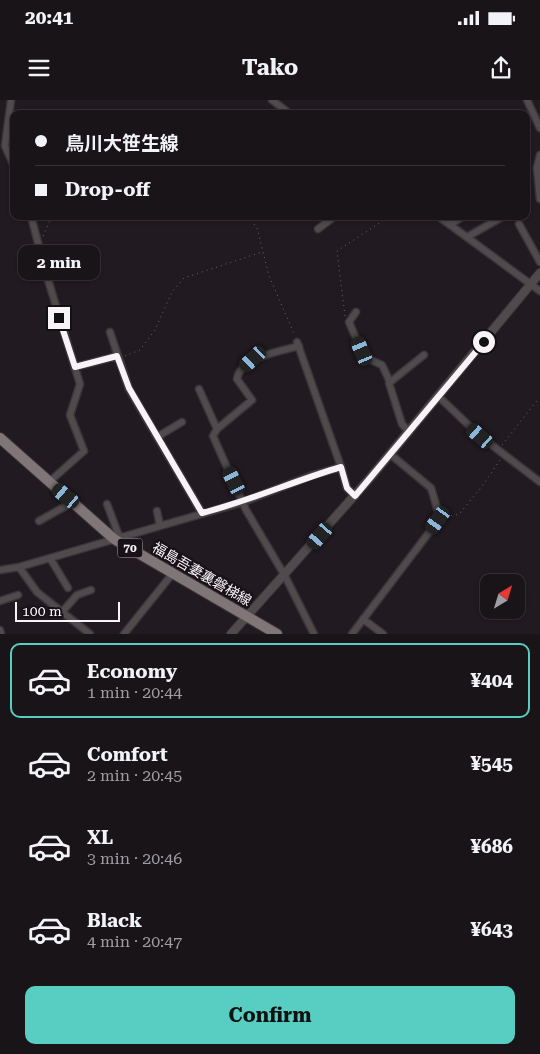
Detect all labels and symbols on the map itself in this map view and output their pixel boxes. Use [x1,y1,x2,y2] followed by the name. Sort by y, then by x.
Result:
[18,246,100,280] callout: 2 min
[48,307,70,329] route end
[473,331,495,353] route start
[349,334,374,368] car
[236,343,269,375] car
[463,420,496,452] car
[220,464,247,498] car
[49,481,82,511] car
[423,503,452,537] car
[304,520,335,552] car
[118,538,142,558] road number: 70
[150,539,254,609] street label: 福島吾妻裏磐梯線
[480,574,525,619] north arrow
[15,599,120,622] scale bar

